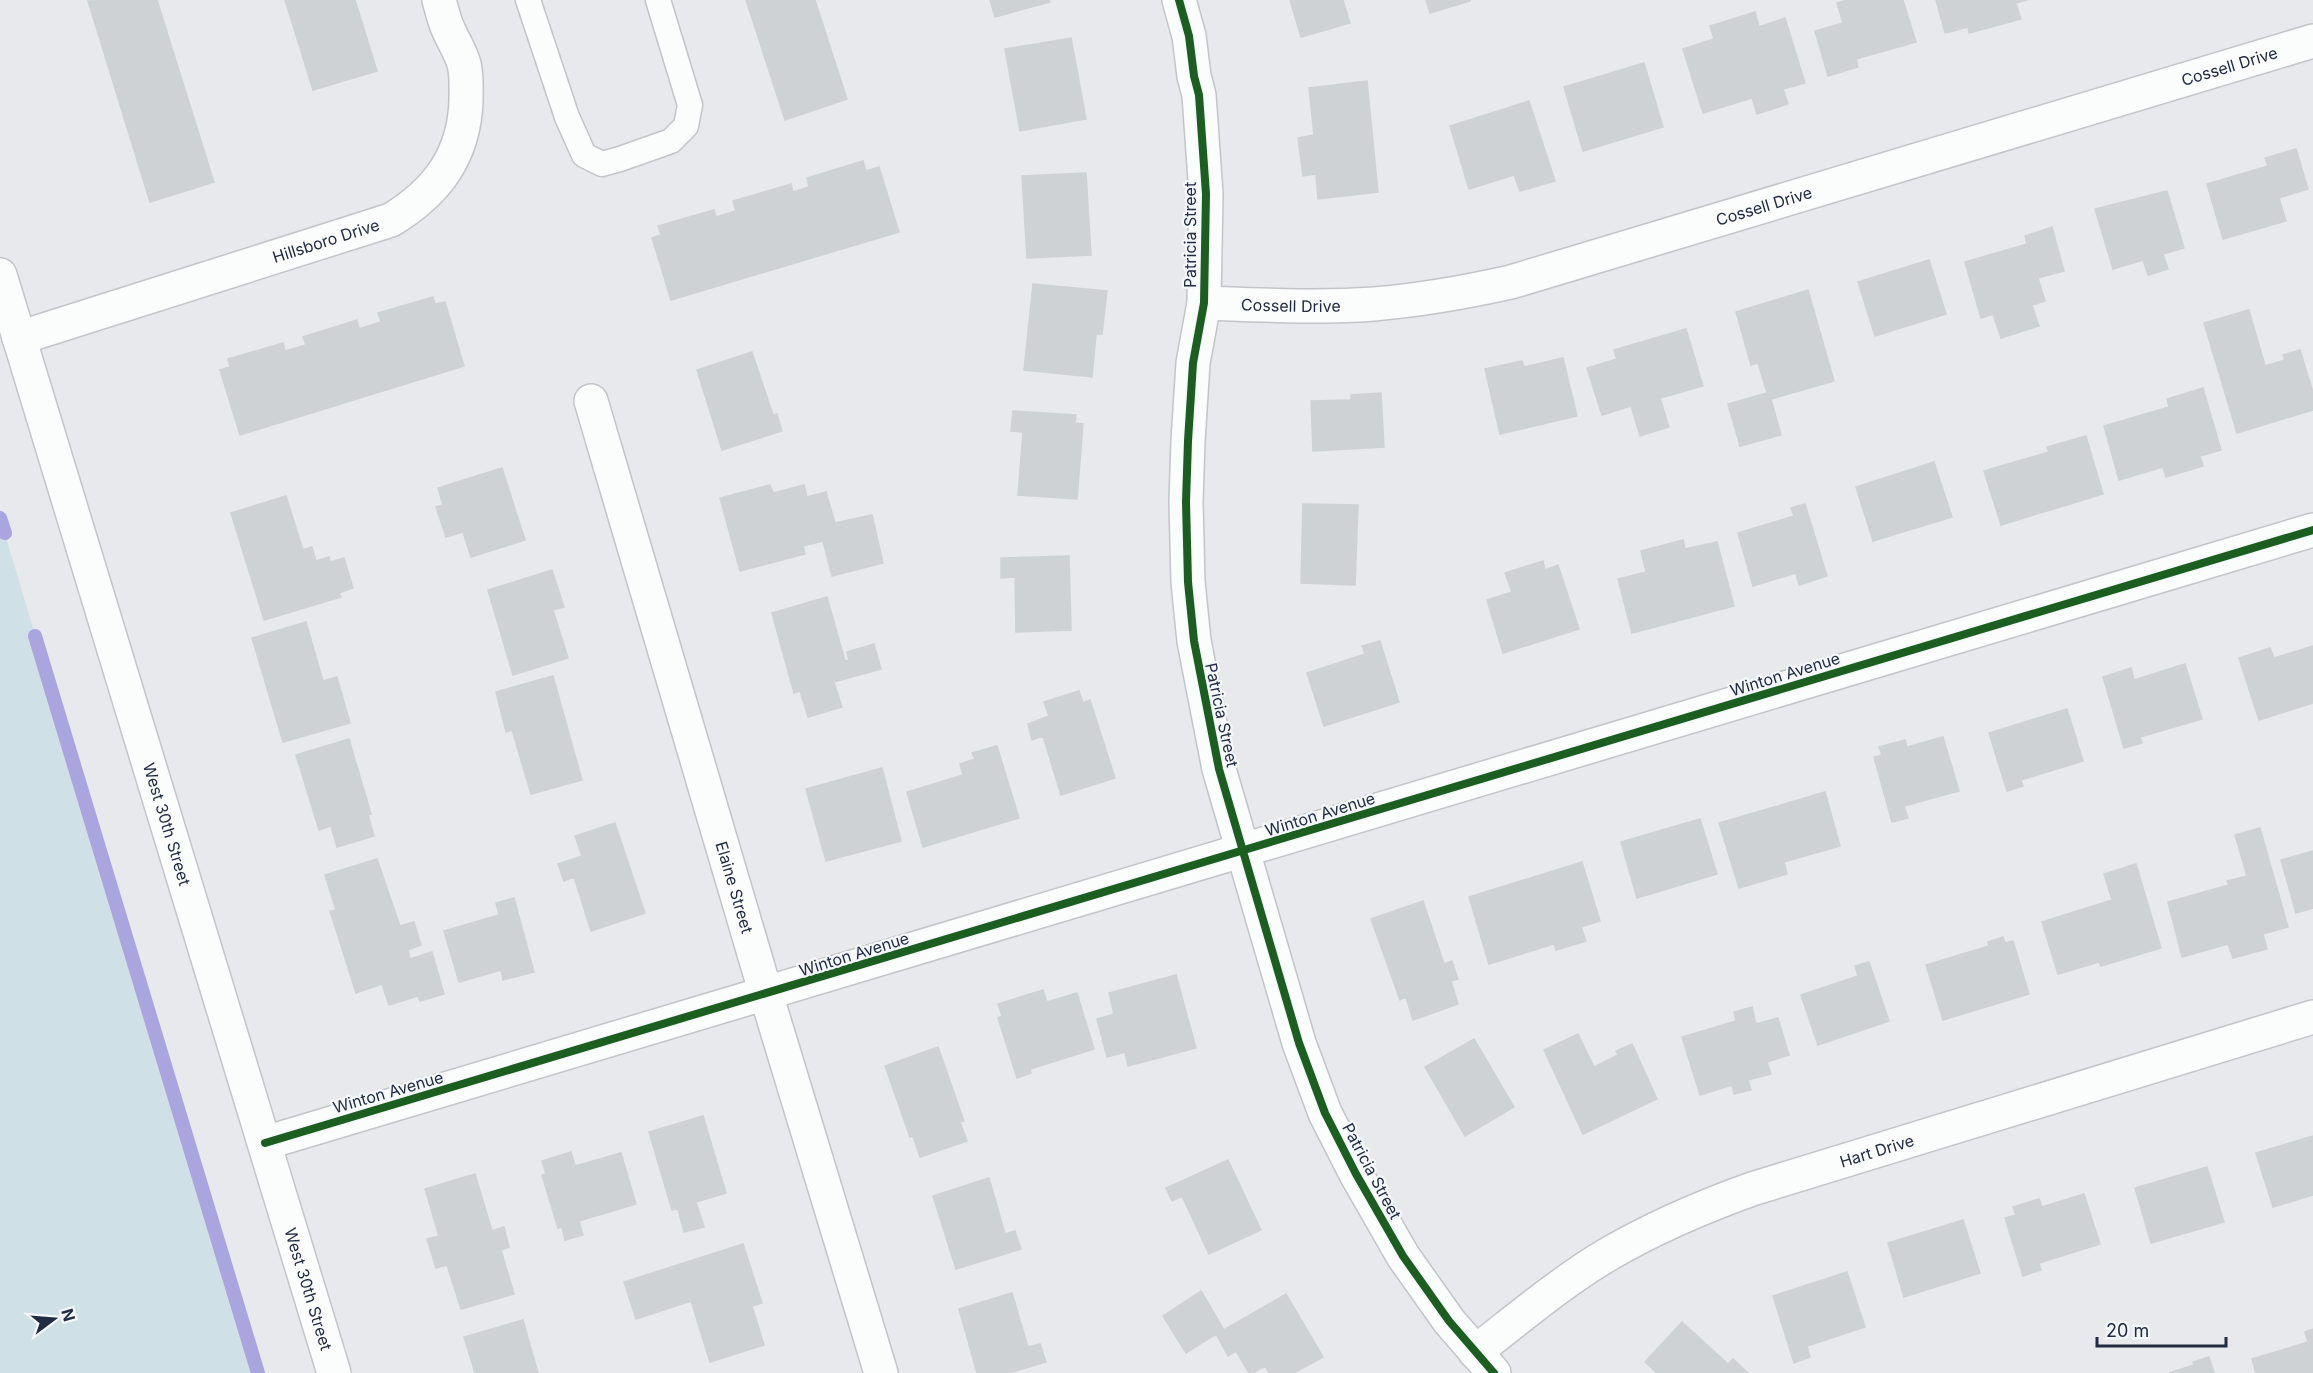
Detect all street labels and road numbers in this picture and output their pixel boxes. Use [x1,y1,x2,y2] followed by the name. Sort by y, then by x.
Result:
[2179,42,2280,90] street label: Cossell Drive
[1180,182,1200,288] street label: Patricia Street
[1713,182,1814,230] street label: Cossell Drive
[270,214,382,267] street label: Hillsboro Drive
[1241,294,1341,316] street label: Cossell Drive
[1728,648,1842,700] street label: Winton Avenue
[1201,661,1243,769] street label: Patricia Street
[139,760,195,888] street label: West 30th Street
[1263,788,1377,840] street label: Winton Avenue
[711,839,758,936] street label: Elaine Street
[797,928,911,980] street label: Winton Avenue
[330,1067,446,1117] street label: Winton Avenue
[1338,1119,1406,1223] street label: Patricia Street
[1837,1130,1916,1172] street label: Hart Drive
[280,1225,337,1353] street label: West 30th Street

